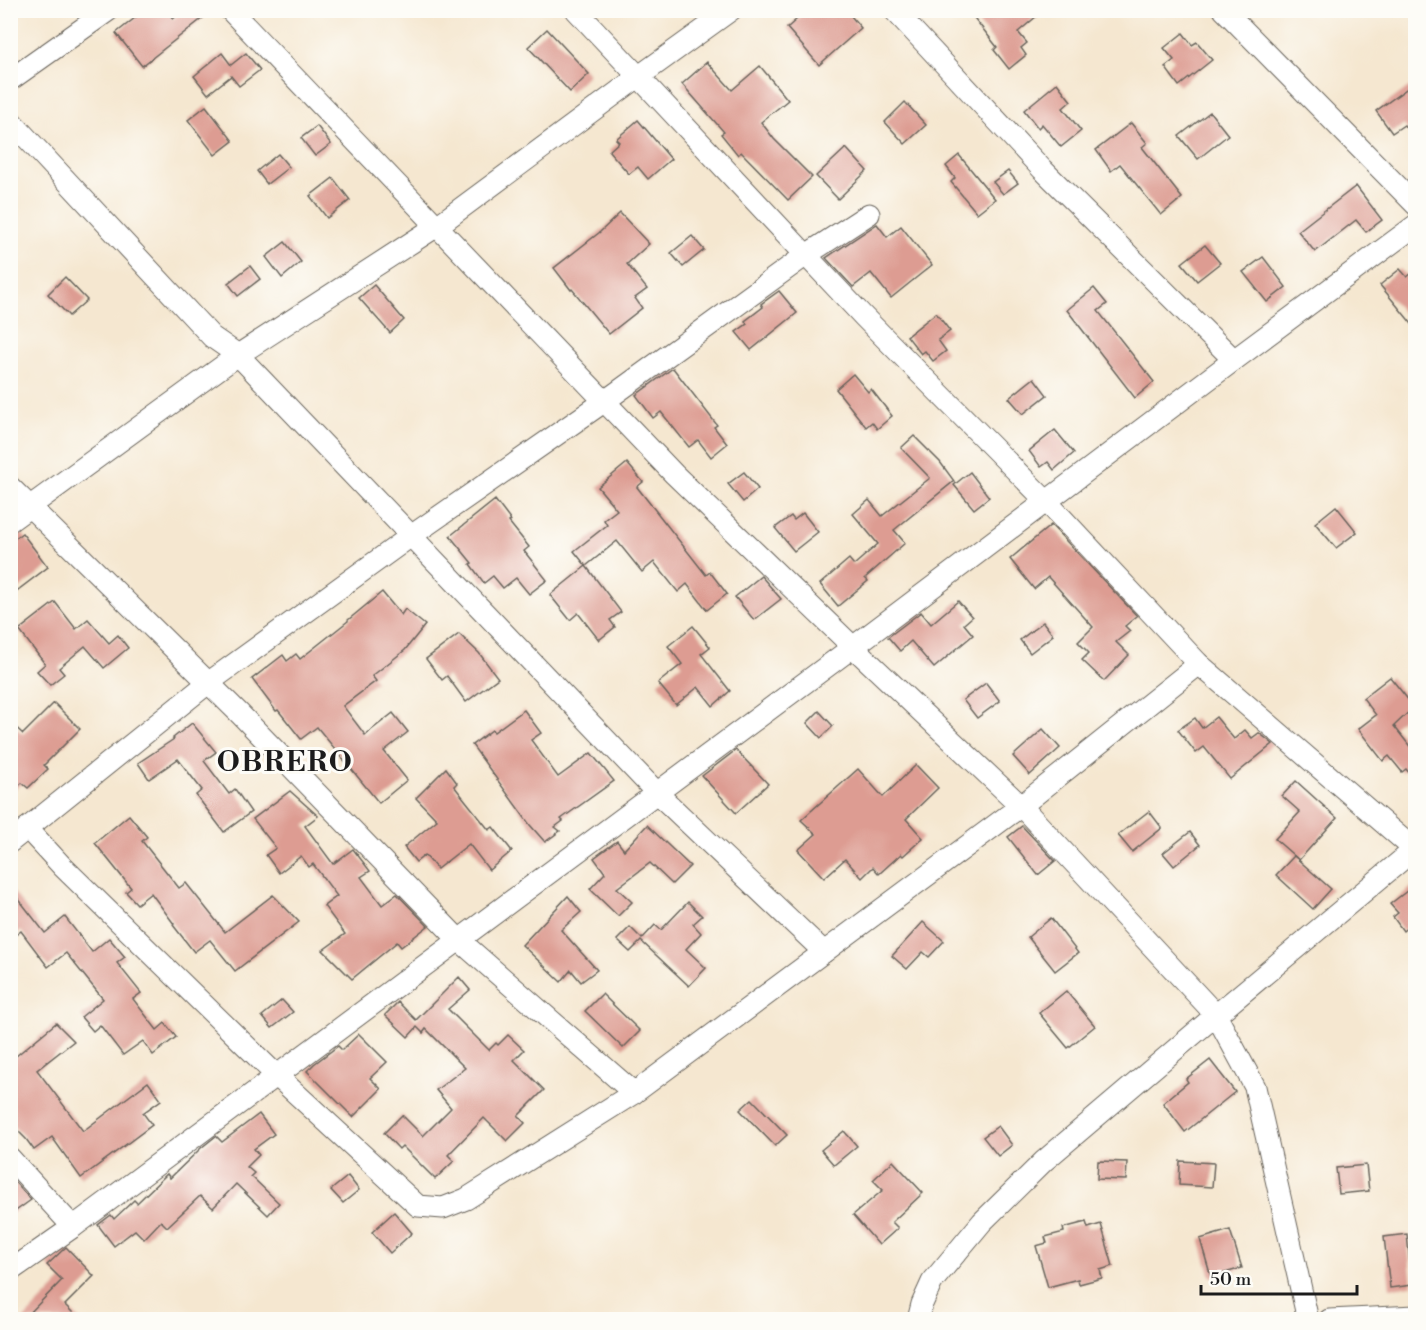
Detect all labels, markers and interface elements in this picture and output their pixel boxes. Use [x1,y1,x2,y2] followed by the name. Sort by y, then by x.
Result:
[217,745,353,780] district label: OBRERO
[1201,1258,1357,1296] scale bar
[1210,1268,1252,1291] text: 50 m

